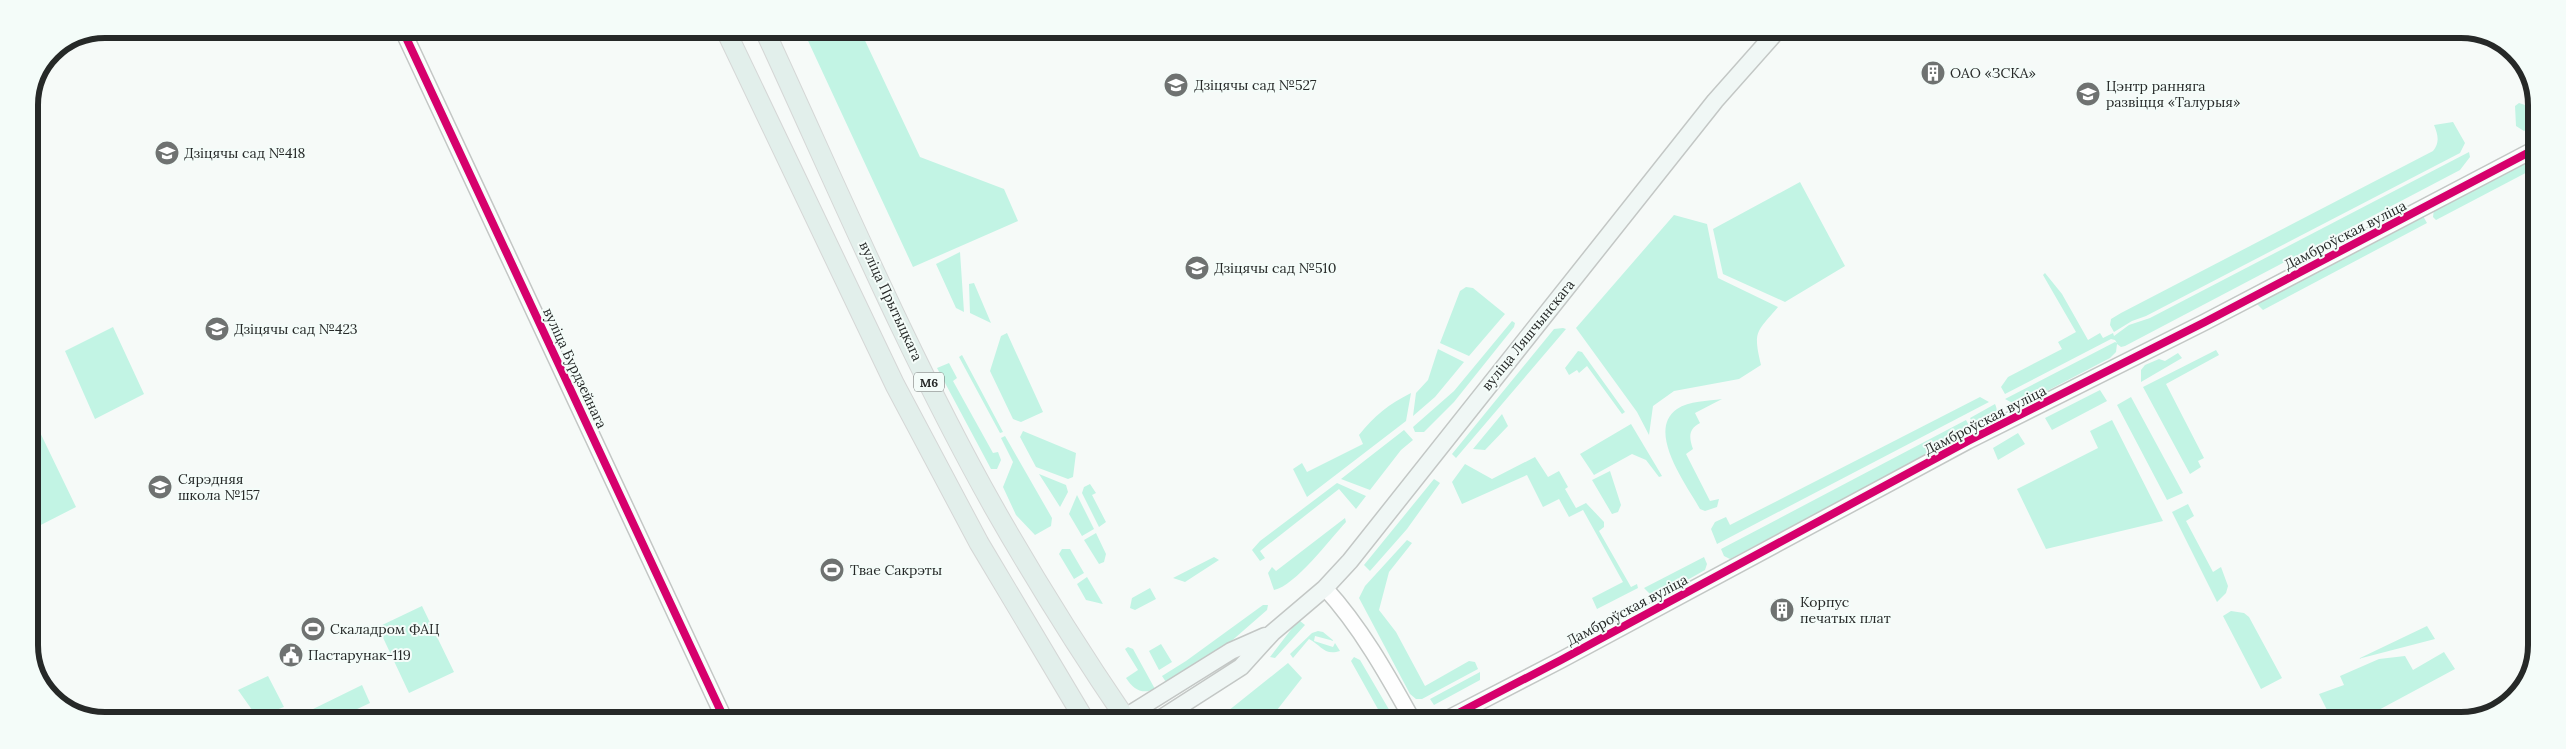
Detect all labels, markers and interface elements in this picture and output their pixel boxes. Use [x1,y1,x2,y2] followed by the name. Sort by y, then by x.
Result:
[1920,60,1946,86] building icon: ОАО «ЗСКА»
[1950,64,2036,82] place label: ОАО «ЗСКА»
[1163,72,1189,98] school or university icon: Дзіцячы сад №527
[1194,76,1317,94] place label: Дзіцячы сад №527
[2106,77,2240,111] place label: Цэнтр ранняга развіцця «Талурыя»
[2075,81,2101,107] school or university icon: Цэнтр ранняга развіцця «Талурыя»
[154,140,180,166] school or university icon: Дзіцячы сад №418
[184,144,306,162] place label: Дзіцячы сад №418
[2281,196,2409,274] street label: Дамброўская вуліца
[855,238,927,364] street label: вуліца Прытыцкага
[1184,255,1210,281] school or university icon: Дзіцячы сад №510
[1214,259,1336,277] place label: Дзіцячы сад №510
[1478,276,1578,394] street label: вуліца Ляшчынскага
[539,305,611,431] street label: вуліца Бурдзейнага
[204,316,230,342] school or university icon: Дзіцячы сад №423
[234,320,358,338] place label: Дзіцячы сад №423
[914,372,944,392] road number: М6
[1921,381,2049,459] street label: Дамброўская вуліца
[178,470,260,504] place label: Сярэдняя школа №157
[147,474,173,500] school or university icon: Сярэдняя школа №157
[819,557,845,583] sports icon: Твае Сакрэты
[850,561,942,579] place label: Твае Сакрэты
[1563,570,1691,650] street label: Дамброўская вуліца
[1800,593,1891,627] place label: Корпус печатых плат
[1769,597,1795,623] building icon: Корпус печатых плат
[300,616,326,642] sports icon: Скаладром ФАЦ
[330,620,440,638] place label: Скаладром ФАЦ
[278,642,304,668] public building icon: Пастарунак-119
[308,646,411,664] place label: Пастарунак-119

